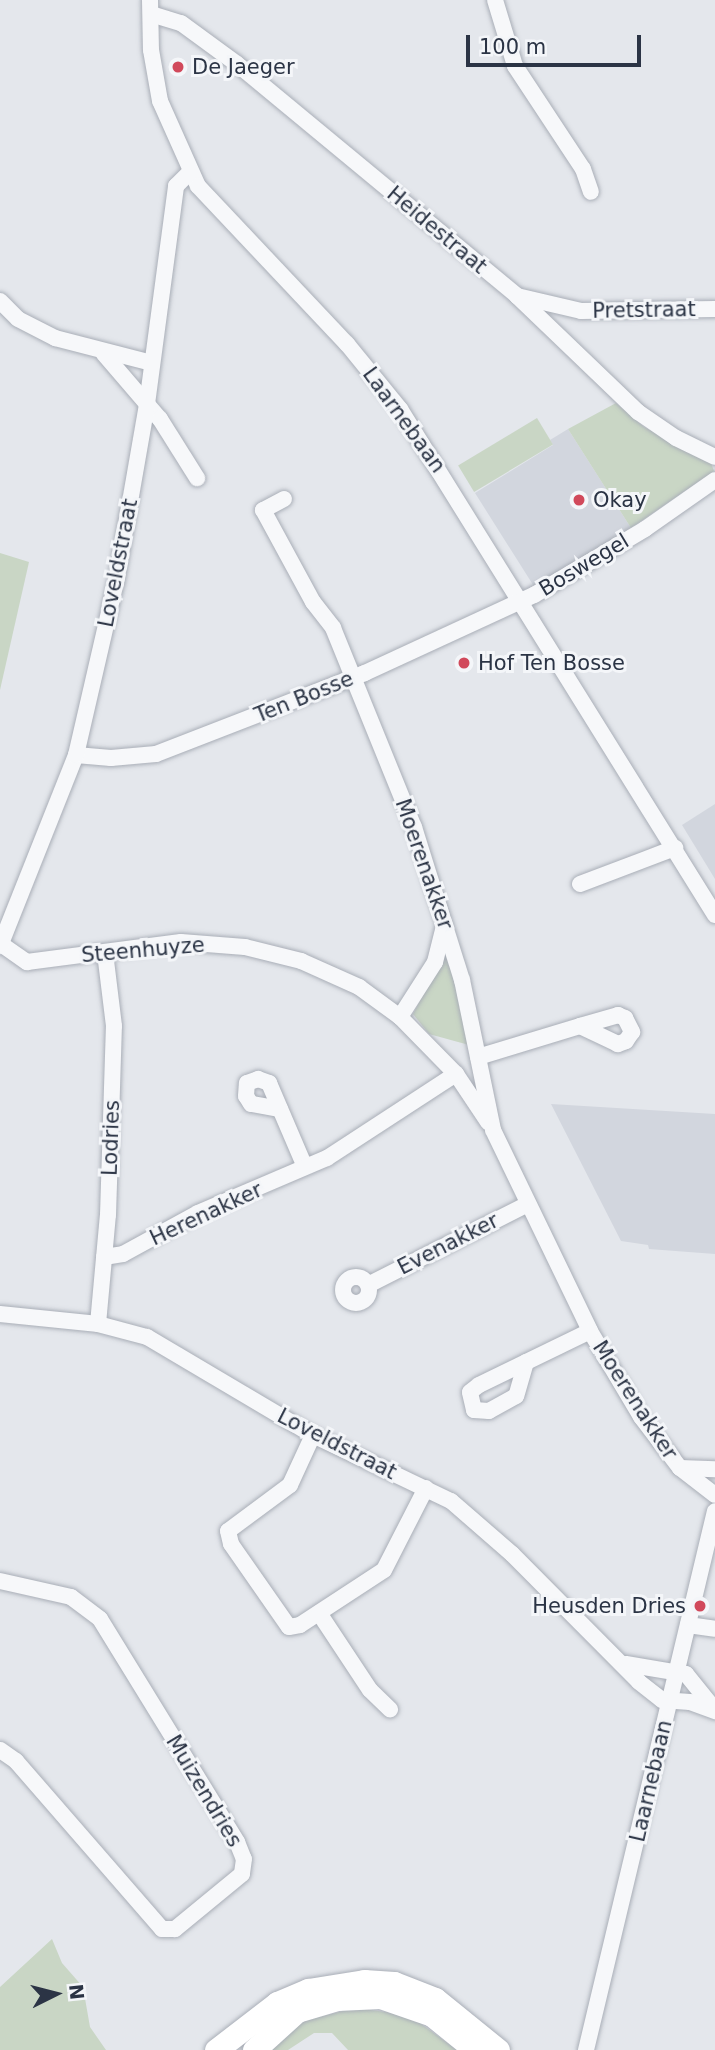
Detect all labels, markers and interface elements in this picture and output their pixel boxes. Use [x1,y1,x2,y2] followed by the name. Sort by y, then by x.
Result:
[470,21,645,65] scale bar
[479,35,546,59] text: 100 m
[192,54,295,80] place label: De Jaeger
[170,59,186,75] marker: De Jaeger
[382,181,492,279] street label: Heidestraat
[592,296,696,324] street label: Pretstraat
[357,362,451,478] street label: Laarnebaan
[593,487,647,513] place label: Okay
[571,492,587,508] marker: Okay
[93,497,143,629] street label: Loveldstraat
[534,528,634,602] street label: Boswegel
[478,650,625,676] place label: Hof Ten Bosse
[456,655,472,671] marker: Hof Ten Bosse
[251,666,357,728] street label: Ten Bosse
[390,795,458,933] street label: Moerenakker
[80,932,206,968] street label: Steenhuyze
[97,1100,125,1176] street label: Lodries
[146,1177,266,1251] street label: Herenakker
[393,1208,503,1280] street label: Evenakker
[587,1336,683,1464] street label: Moerenakker
[273,1403,401,1485] street label: Loveldstraat
[532,1593,686,1619] place label: Heusden Dries
[692,1598,708,1614] marker: Heusden Dries
[625,1718,677,1844] street label: Laarnebaan
[161,1730,247,1852] street label: Muizendries
[21,1959,91,2029] north arrow
[65,1983,89,2001] text: N

